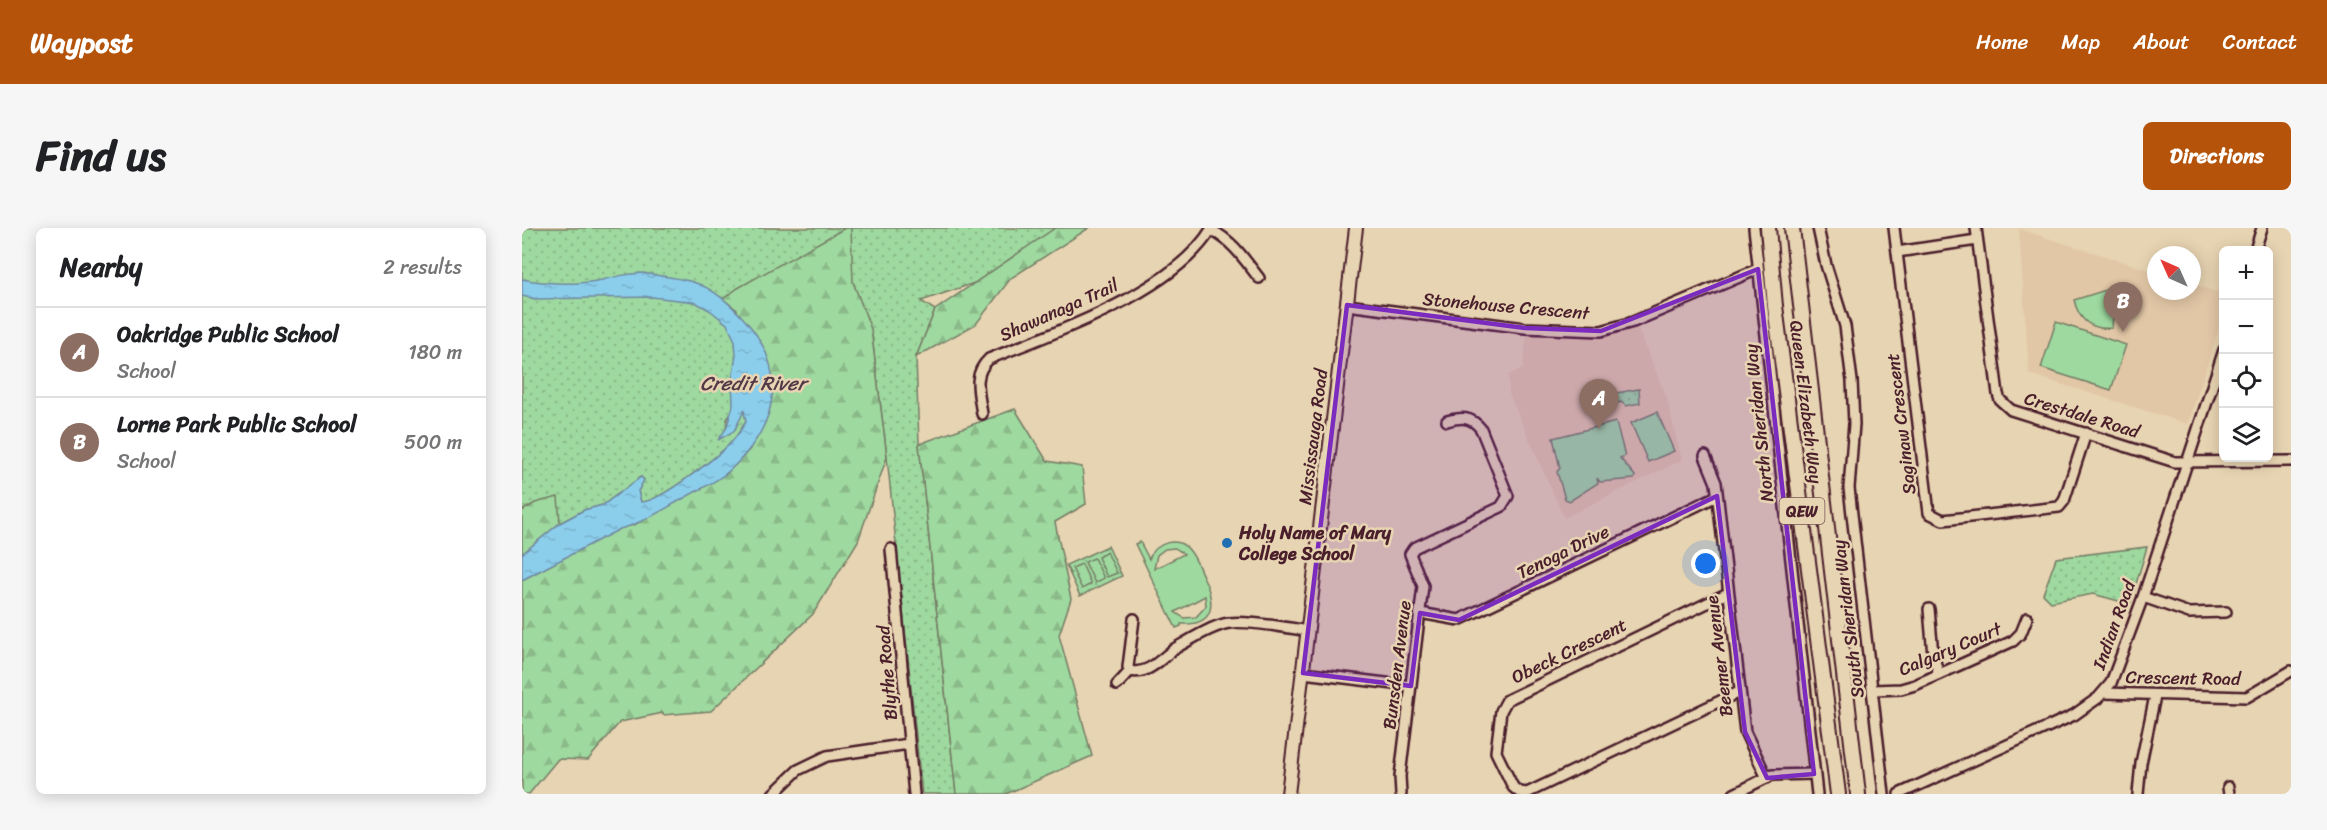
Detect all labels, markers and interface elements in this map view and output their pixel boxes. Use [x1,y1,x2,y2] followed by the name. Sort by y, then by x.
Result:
[30,18,133,67] text: Waypost
[1976,23,2028,61] text: Home
[2061,23,2100,61] text: Map
[2133,23,2190,61] text: About
[2223,23,2297,61] text: Contact
[36,119,166,193] text: Find us
[2143,122,2291,190] button: Directions
[60,244,142,290] text: Nearby
[2147,246,2201,300] north arrow
[2219,246,2273,462] map controls
[2219,246,2273,300] button: +
[383,250,462,285] text: 2 results
[994,269,1125,351] street label: Shawanaga Trail
[2104,282,2142,332] pin: B
[1421,283,1591,329] street label: Stonehouse Crescent
[2219,300,2273,354] button: −
[117,315,339,354] text: Oakridge Public School
[1780,319,1832,486] street label: Queen Elizabeth Way
[73,335,86,370] text: A
[408,335,462,370] text: 180 m
[1735,342,1783,503] street label: North Sheridan Way
[1876,351,1926,497] street label: Saginaw Crescent
[117,354,176,389] text: School
[2219,354,2273,408] button: locate
[700,366,810,401] water label: Credit River
[1289,366,1337,507] street label: Mississauga Road
[1580,380,1618,429] pin: A
[2020,382,2145,448] street label: Crestdale Road
[117,405,356,444] text: Lorne Park Public School
[2219,408,2273,462] button: layers
[73,425,86,460] text: B
[404,425,462,460] text: 500 m
[117,444,176,479] text: School
[1780,498,1824,524] road number: QEW
[1511,516,1615,588] street label: Tenoga Drive
[1238,517,1392,570] place label: Holy Name of Mary College School
[1220,536,1234,550] marker: Holy Name of Mary College School
[1822,537,1874,700] street label: South Sheridan Way
[1691,549,1720,578] your location
[2083,574,2145,675] street label: Indian Road
[1696,593,1742,718] street label: Beemer Avenue
[1373,599,1421,731] street label: Bunsden Avenue
[1506,609,1632,693] street label: Obeck Crescent
[1893,613,2007,685] street label: Calgary Court
[867,623,907,722] street label: Blythe Road
[2125,661,2242,695] street label: Crescent Road

